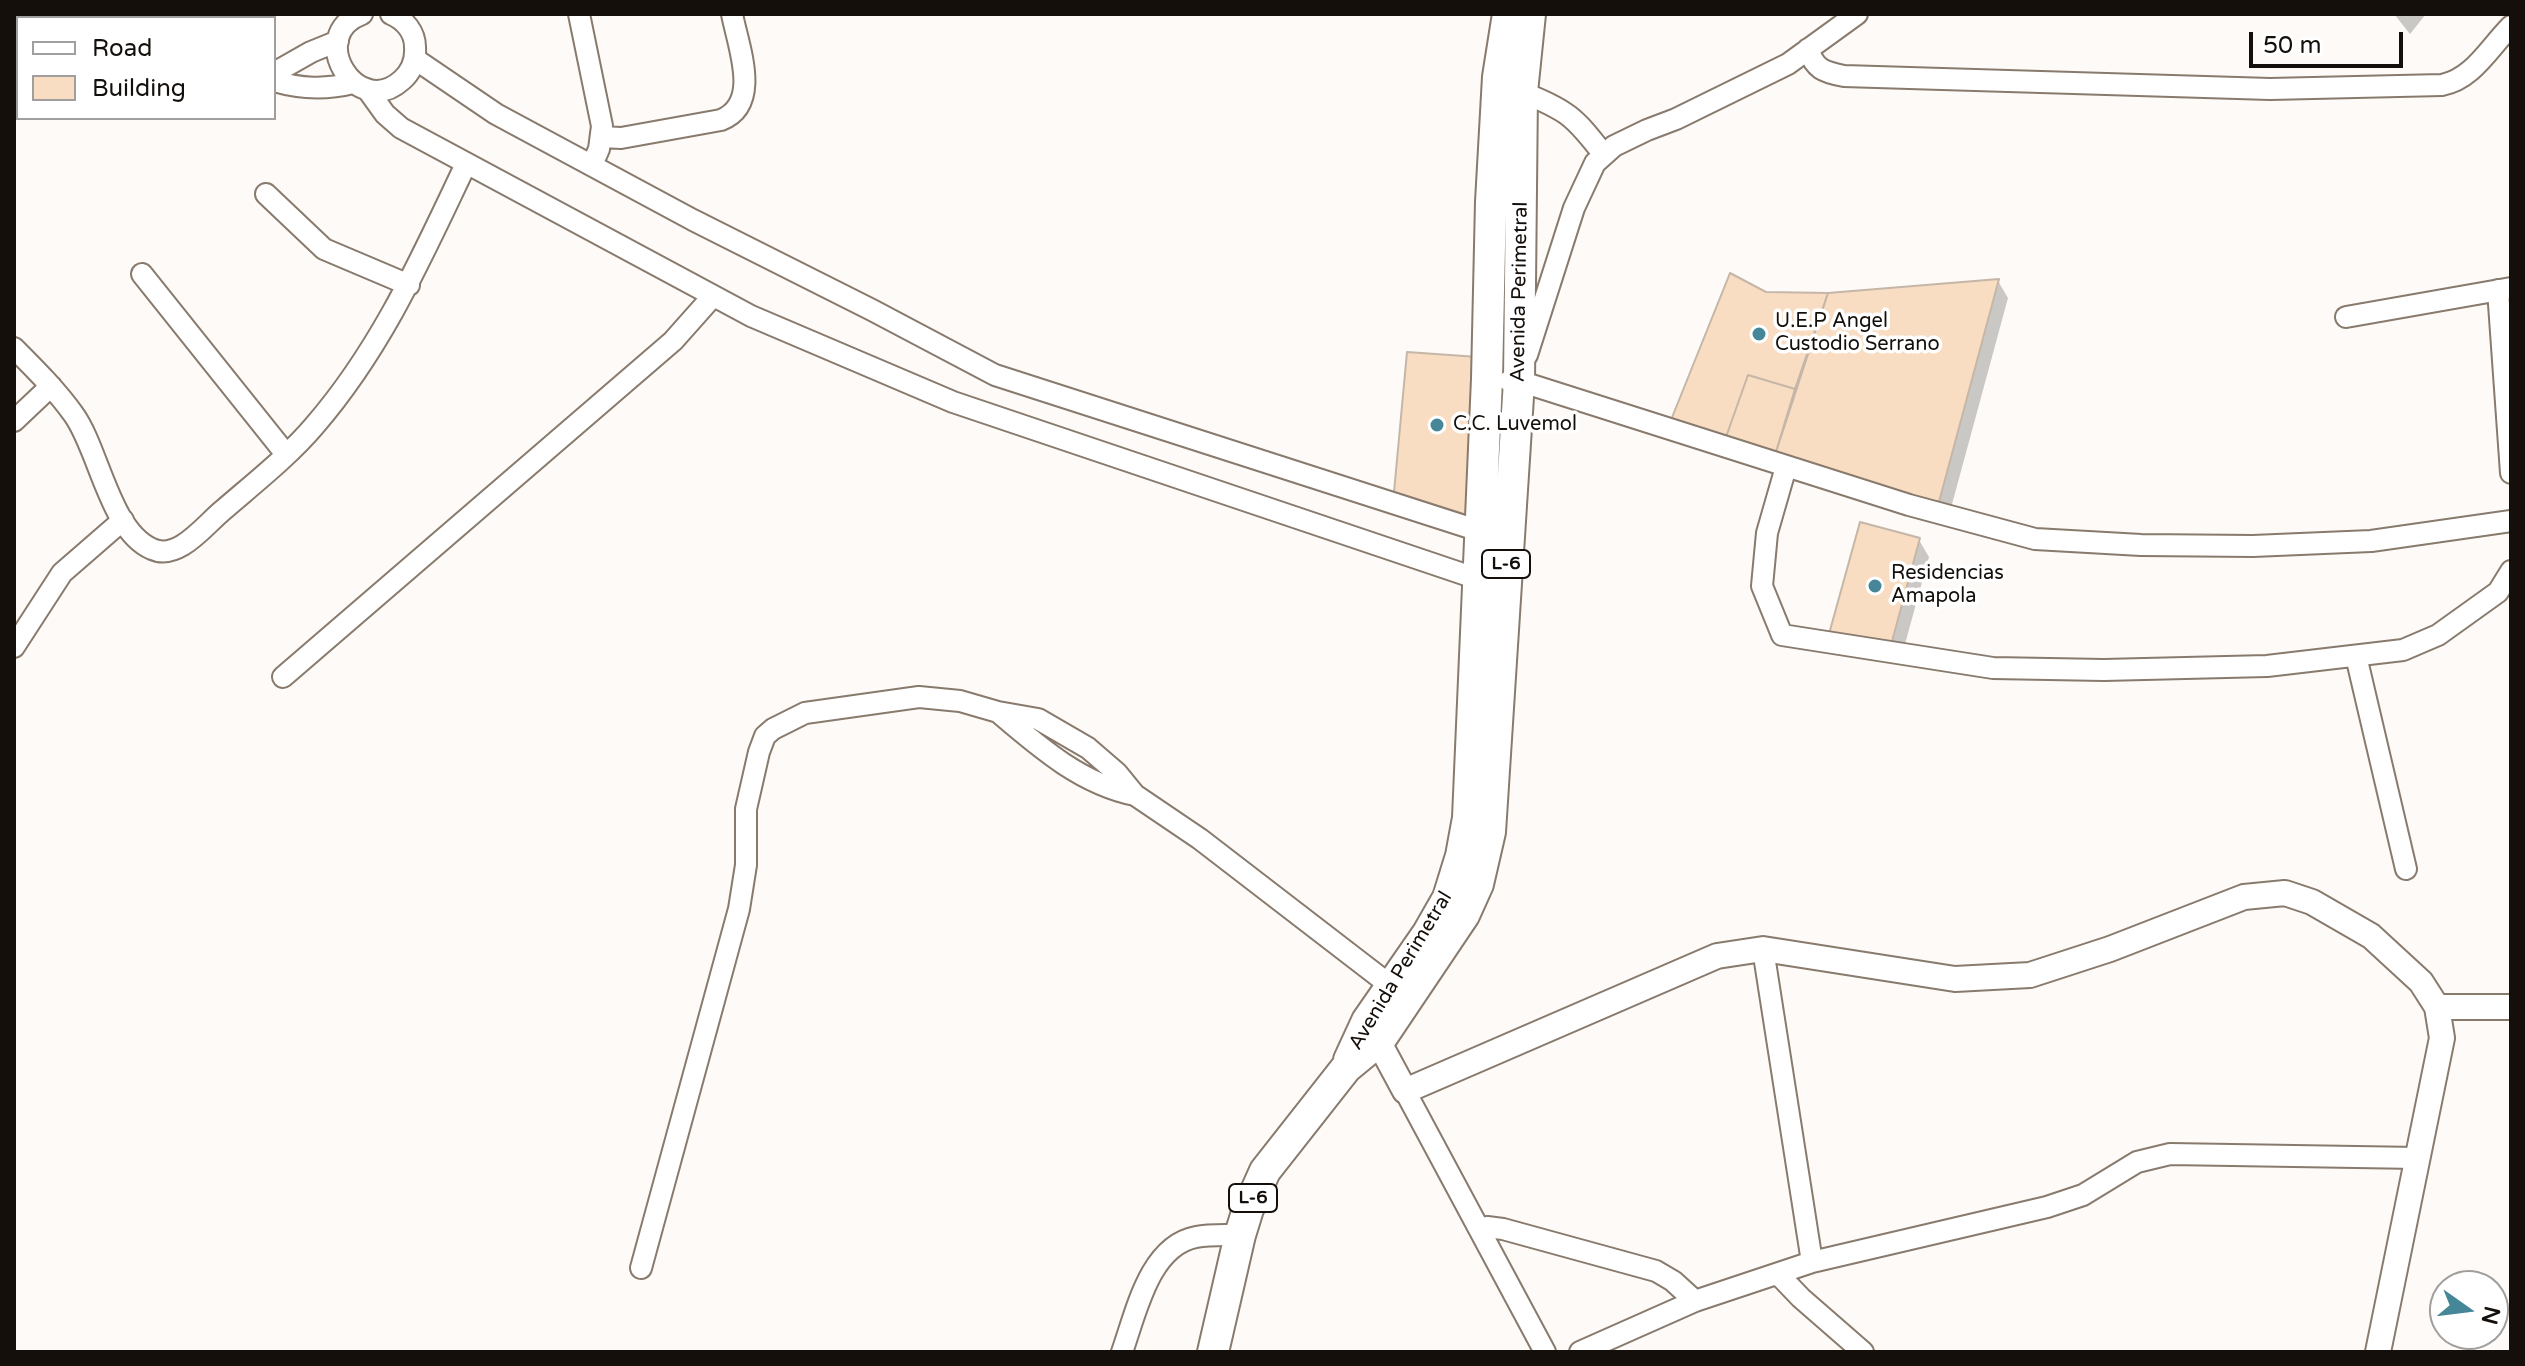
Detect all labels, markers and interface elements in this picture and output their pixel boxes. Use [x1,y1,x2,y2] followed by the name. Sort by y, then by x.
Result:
[16,16,276,120] legend
[2253,16,2407,66] scale bar
[2263,31,2321,60] text: 50 m
[92,34,152,63] text: Road
[92,74,186,103] text: Building
[1506,202,1534,382] street label: Avenida Perimetral
[1775,310,1940,357] place label: U.E.P Angel Custodio Serrano
[1750,325,1768,343] marker: U.E.P Angel Custodio Serrano
[1453,413,1577,437] place label: C.C. Luvemol
[1428,416,1446,434] marker: C.C. Luvemol
[1482,550,1530,578] road number: L-6
[1891,562,2004,609] place label: Residencias Amapola
[1866,577,1884,595] marker: Residencias Amapola
[1344,887,1458,1055] street label: Avenida Perimetral
[1229,1184,1277,1212] road number: L-6
[2429,1270,2509,1350] north arrow
[2476,1304,2505,1327] text: N

